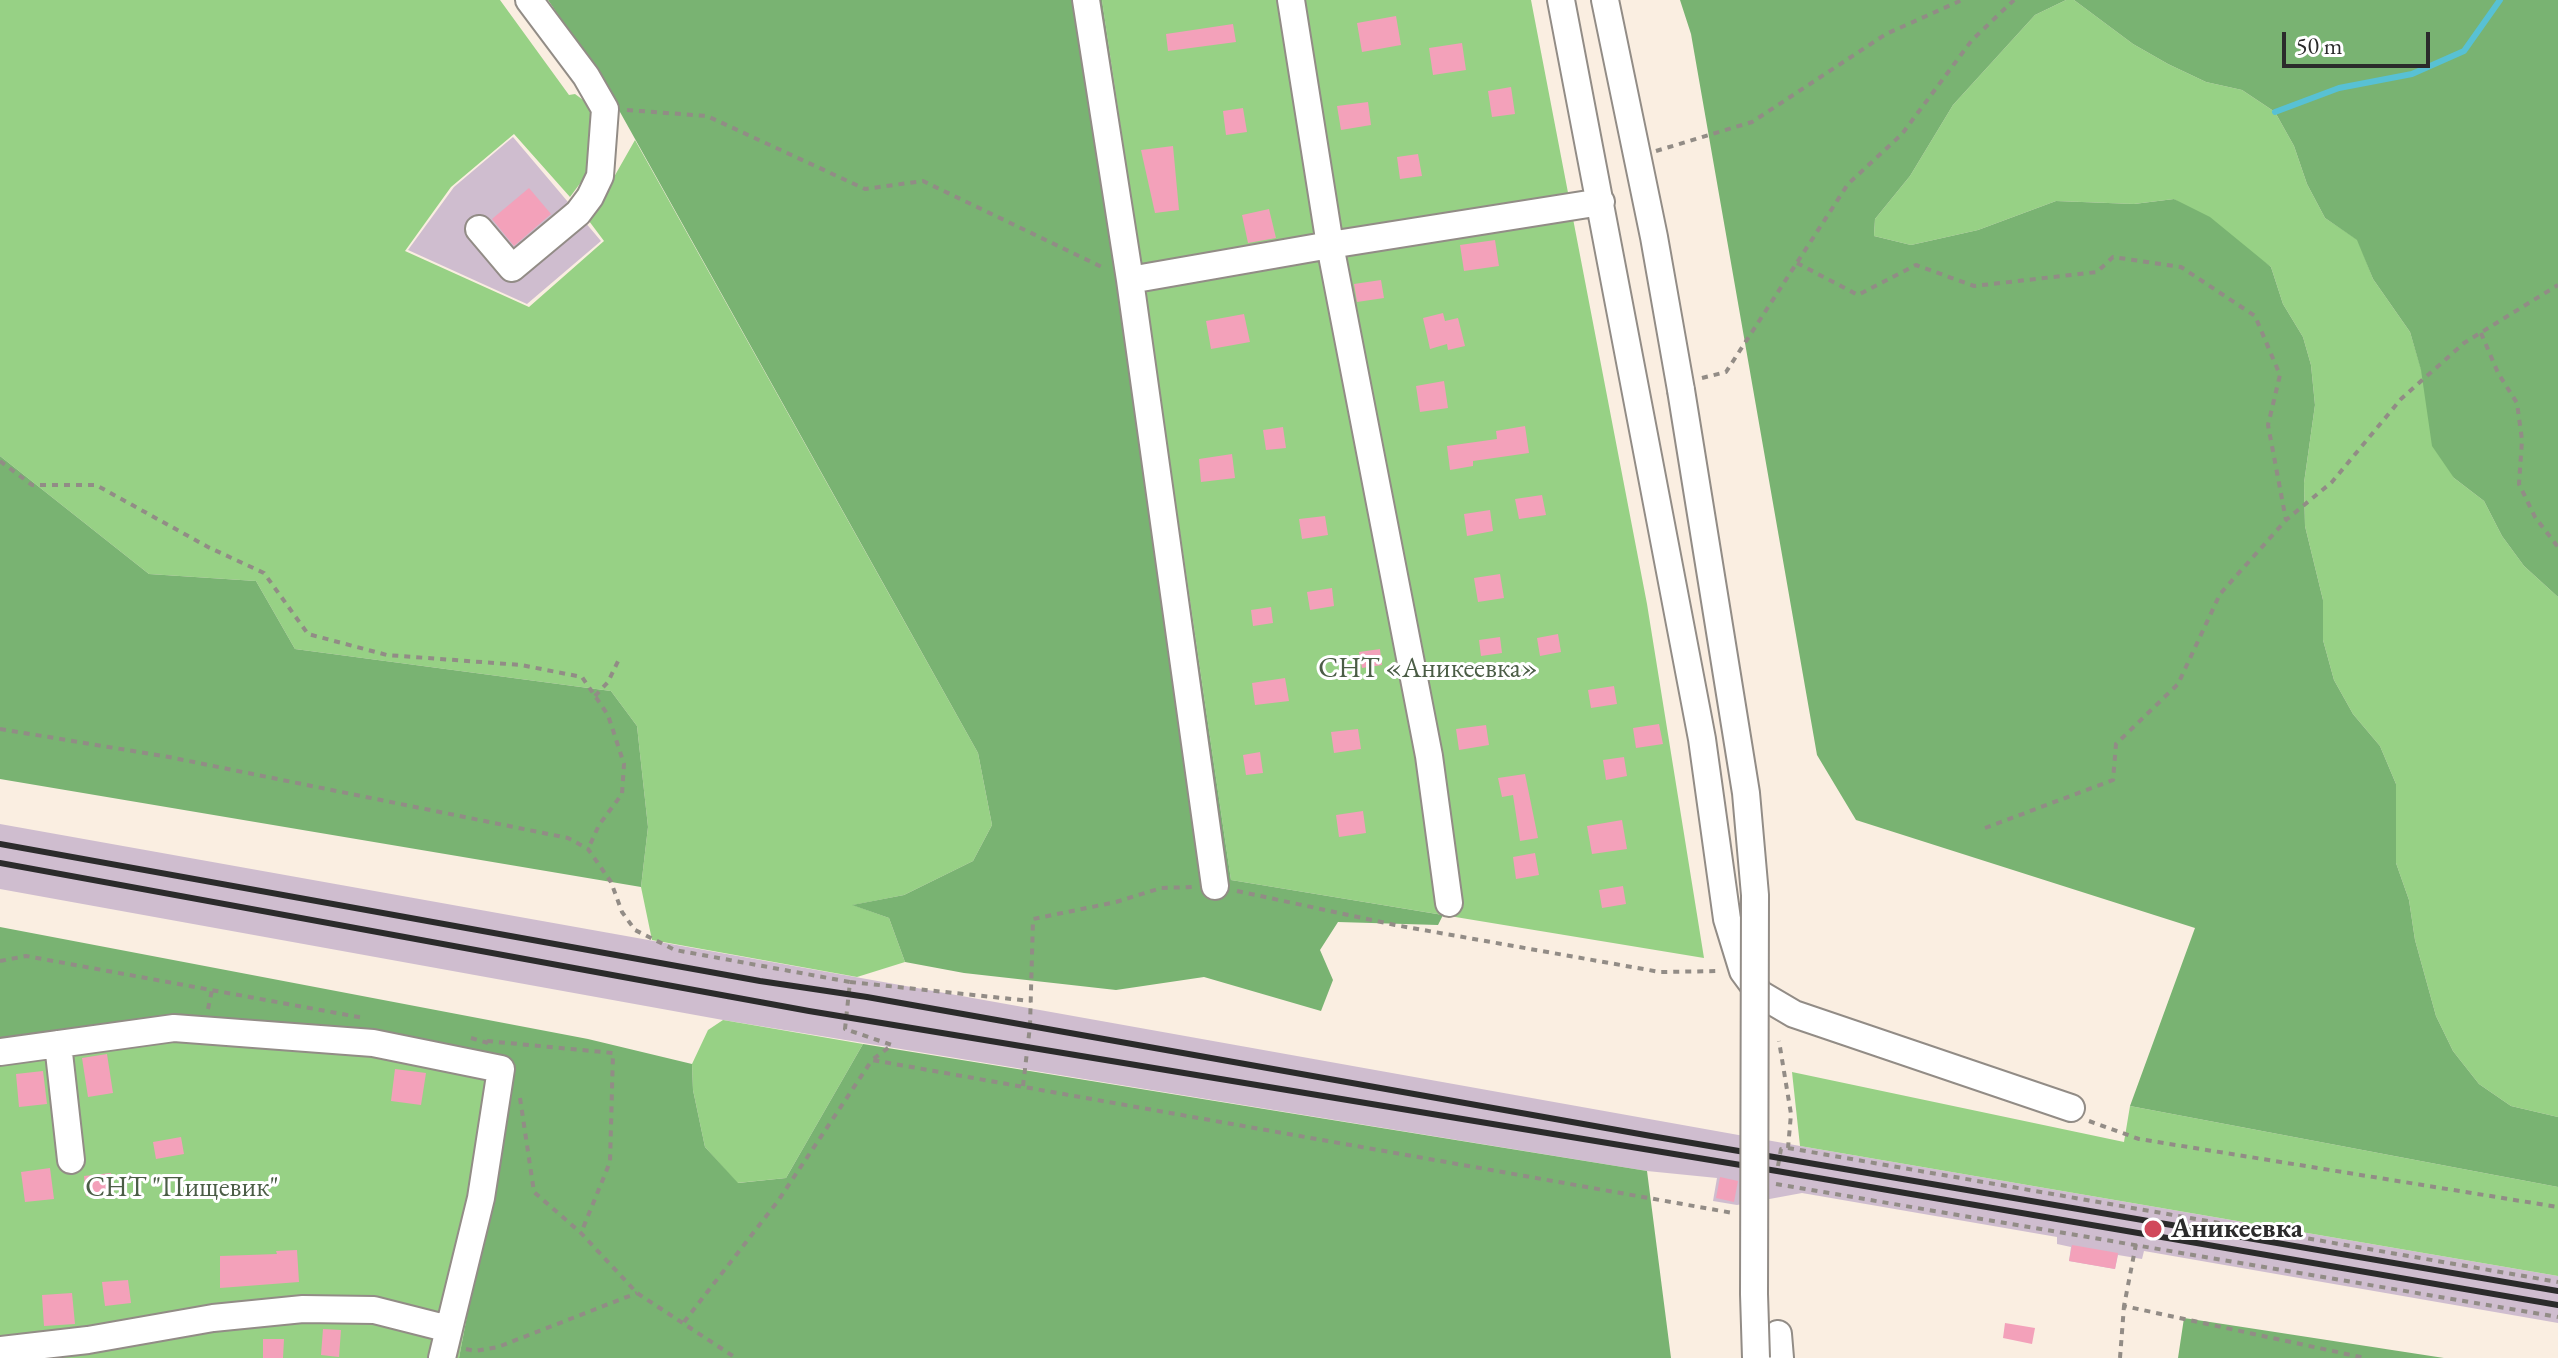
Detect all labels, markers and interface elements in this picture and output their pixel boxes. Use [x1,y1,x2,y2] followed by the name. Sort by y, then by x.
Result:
[2286,16,2434,66] scale bar
[2296,30,2343,61] text: 50 m
[1318,652,1538,686] park label: СНТ «Аникеевка»
[85,1171,279,1205] park label: СНТ "Пищевик"
[2171,1212,2303,1246] place label: Аникеевка
[2142,1218,2164,1240] marker: Аникеевка

